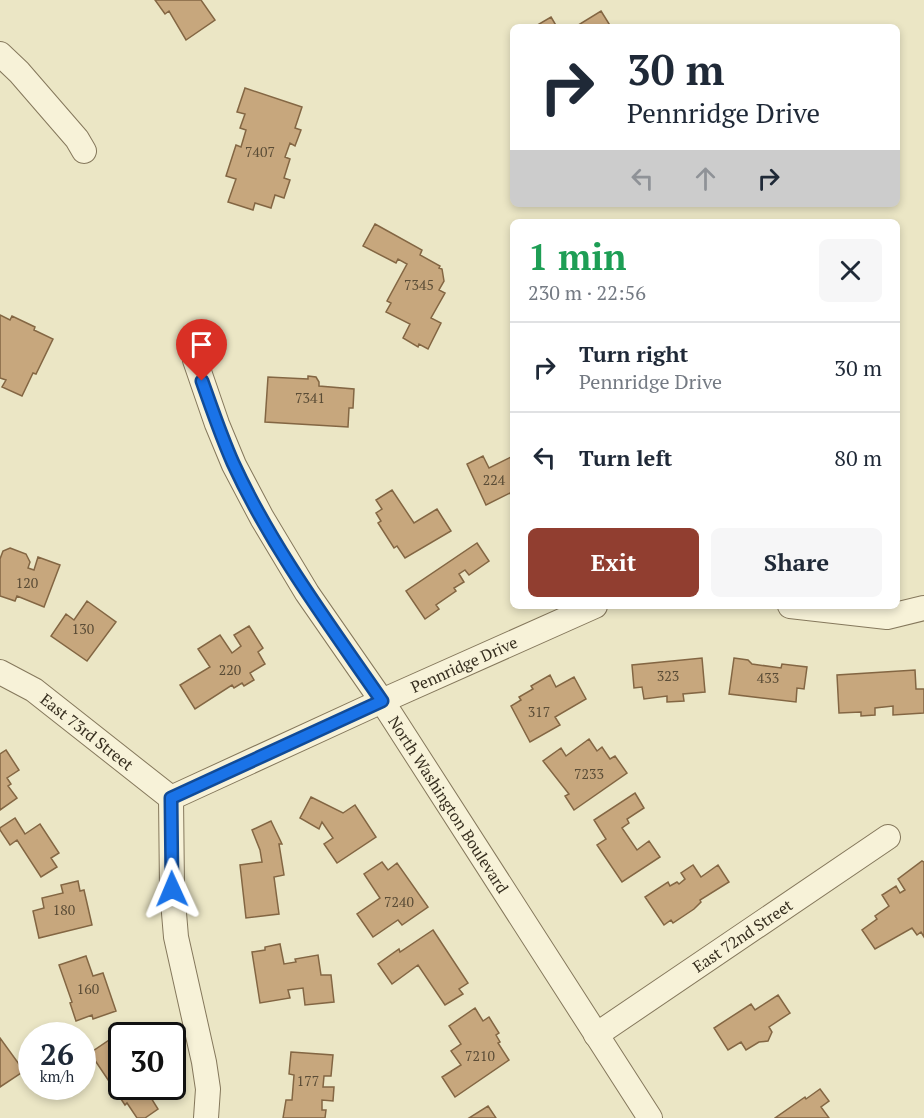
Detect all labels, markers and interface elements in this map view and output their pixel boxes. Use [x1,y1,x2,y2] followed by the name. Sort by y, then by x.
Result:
[627,41,725,97] text: 30 m
[528,48,606,126] icon: right
[627,95,820,131] text: Pennridge Drive
[245,142,275,161] house number: 7407
[626,162,659,195] icon: left
[689,162,722,195] icon: ahead
[752,162,785,195] icon: right
[528,233,626,280] text: 1 min
[819,239,882,302] button: close
[404,275,434,294] house number: 7345
[528,279,646,306] text: 230 m · 22:56
[176,319,227,381] pin
[185,328,218,361] icon: arrive
[579,339,688,368] text: Turn right
[528,351,561,384] icon: right
[834,353,882,382] text: 30 m
[579,368,722,395] text: Pennridge Drive
[295,388,325,407] house number: 7341
[528,441,561,474] icon: left
[579,443,672,472] text: Turn left
[834,443,882,472] text: 80 m
[483,470,506,489] house number: 224
[528,528,699,597] button: Exit
[711,528,882,597] button: Share
[16,573,38,592] house number: 120
[72,619,94,638] house number: 130
[407,631,521,698] street label: Pennridge Drive
[219,660,241,679] house number: 220
[657,666,679,685] house number: 323
[757,668,779,687] house number: 433
[36,688,138,775] street label: East 73rd Street
[528,702,550,721] house number: 317
[383,711,514,898] street label: North Washington Boulevard
[574,764,604,783] house number: 7233
[140,857,204,921] position arrow
[384,892,414,911] house number: 7240
[688,894,797,977] street label: East 72nd Street
[53,900,75,919] house number: 180
[77,979,99,998] house number: 160
[108,1022,186,1100] speed limit sign: 30
[40,1034,74,1074] text: 26
[465,1046,495,1065] house number: 7210
[40,1066,74,1086] text: km/h
[297,1071,319,1090] house number: 177

